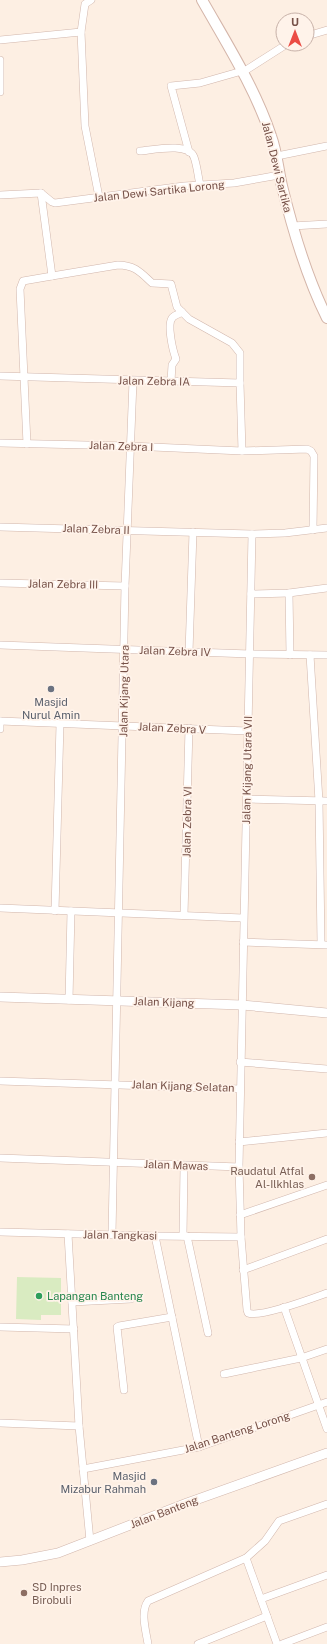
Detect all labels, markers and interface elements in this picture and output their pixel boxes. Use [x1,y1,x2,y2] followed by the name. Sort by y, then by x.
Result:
[275,12,315,52] north arrow
[291,16,299,28] text: U
[260,120,294,214] street label: Jalan Dewi Sartika
[93,178,225,204] street label: Jalan Dewi Sartika Lorong
[118,374,190,388] street label: Jalan Zebra IA
[89,439,153,453] street label: Jalan Zebra I
[62,522,130,536] street label: Jalan Zebra II
[28,577,98,591] street label: Jalan Zebra III
[139,644,212,658] street label: Jalan Zebra IV
[117,645,131,737] street label: Jalan Kijang Utara
[46,684,56,694] marker: Masjid Nurul Amin
[22,696,80,721] place label: Masjid Nurul Amin
[240,716,254,824] street label: Jalan Kijang Utara VII
[138,720,207,736] street label: Jalan Zebra V
[180,786,194,858] street label: Jalan Zebra VI
[133,995,195,1009] street label: Jalan Kijang
[131,1078,235,1094] street label: Jalan Kijang Selatan
[144,1158,209,1172] street label: Jalan Mawas
[230,1165,304,1190] place label: Raudatul Atfal Al-Ilkhlas
[307,1172,317,1182] marker: Raudatul Atfal Al-Ilkhlas
[83,1228,157,1242] street label: Jalan Tangkasi
[47,1290,143,1302] place label: Lapangan Banteng
[34,1291,44,1301] marker: Lapangan Banteng
[183,1409,292,1455] street label: Jalan Banteng Lorong
[60,1470,146,1495] place label: Masjid Mizabur Rahmah
[149,1477,159,1487] marker: Masjid Mizabur Rahmah
[128,1493,200,1530] street label: Jalan Banteng
[32,1581,82,1606] place label: SD Inpres Birobuli
[19,1588,29,1598] marker: SD Inpres Birobuli

